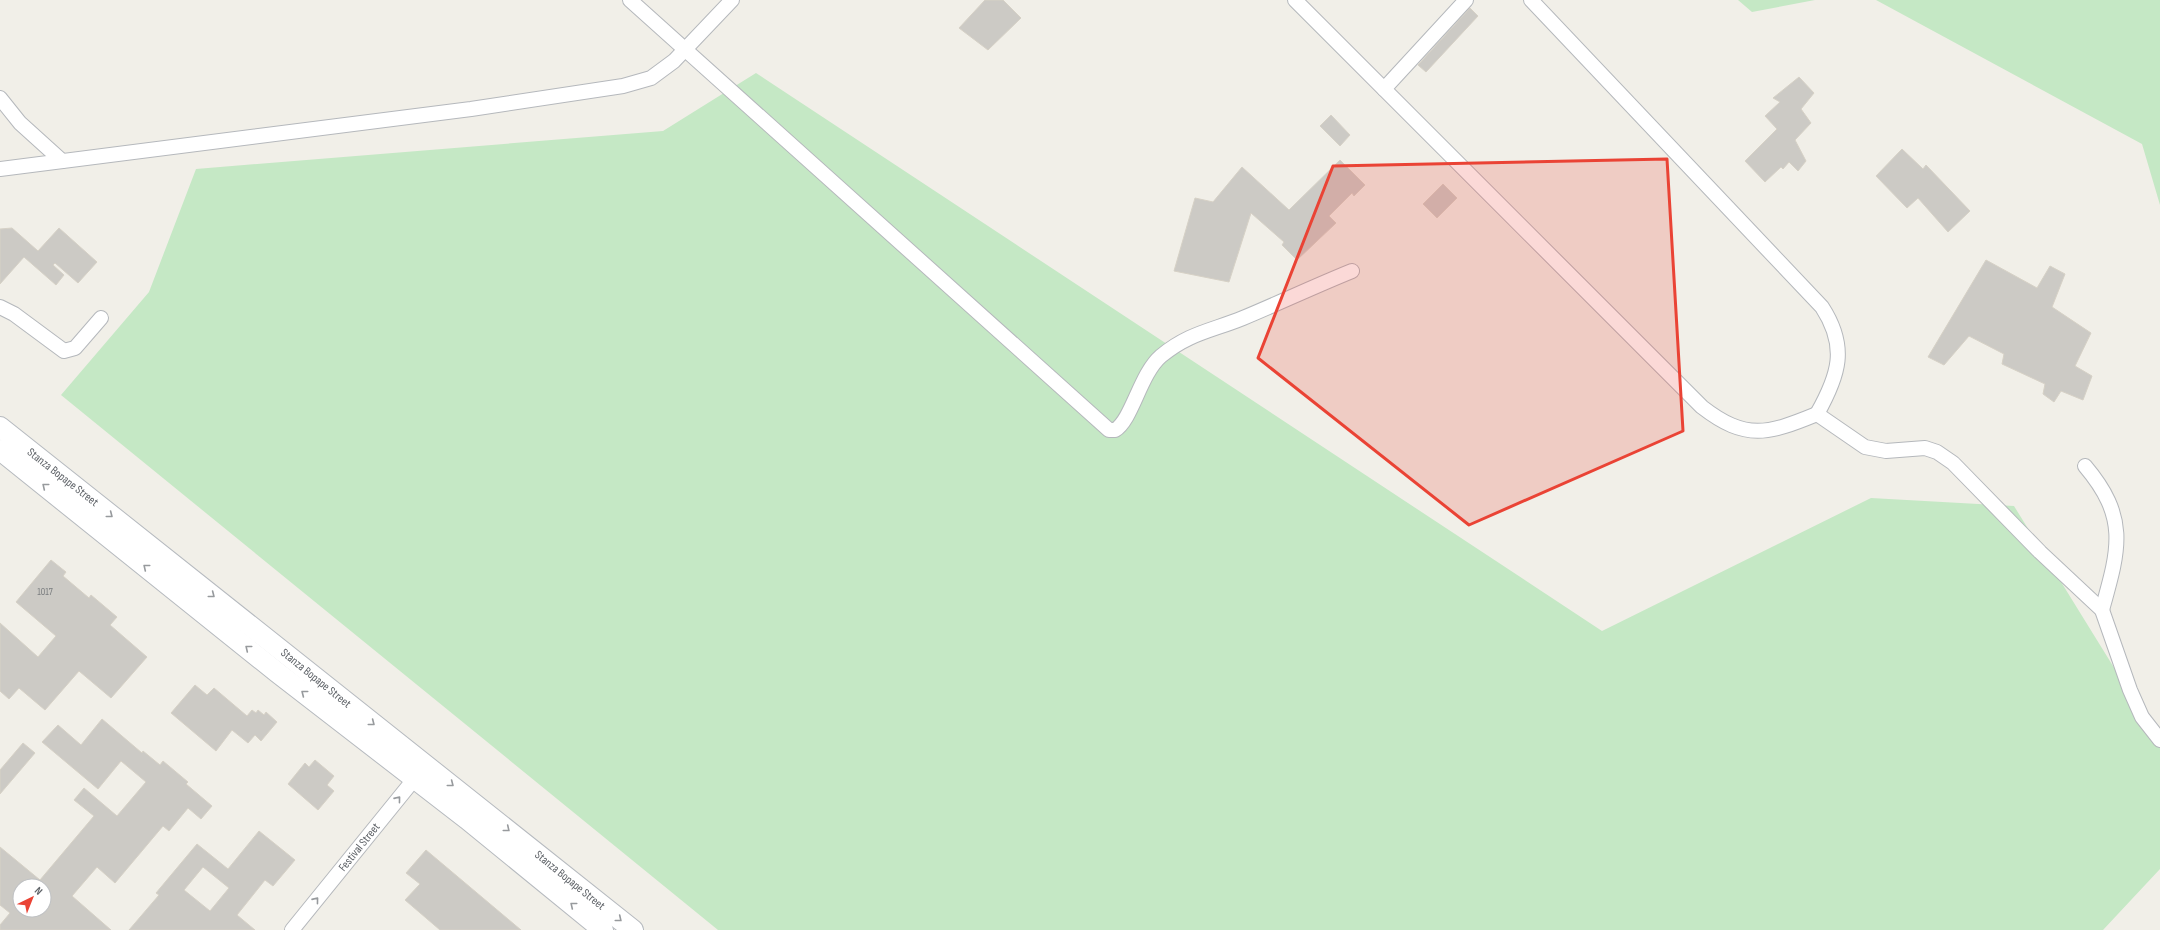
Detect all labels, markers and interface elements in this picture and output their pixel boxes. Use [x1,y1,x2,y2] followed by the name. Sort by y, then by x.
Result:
[24,445,102,510] street label: Stanza Bopape Street
[42,484,49,491] one-way arrow
[106,510,113,517] one-way arrow
[143,565,151,572] one-way arrow
[37,586,53,598] house number: 1017
[208,591,215,598] one-way arrow
[277,645,354,712] street label: Stanza Bopape Street
[245,646,252,653] one-way arrow
[301,691,308,698] one-way arrow
[368,718,375,725] one-way arrow
[447,780,454,787] one-way arrow
[393,796,400,803] one-way arrow
[335,820,384,875] street label: Festival Street
[502,824,509,831] one-way arrow
[531,847,608,914] street label: Stanza Bopape Street
[12,878,52,918] north arrow
[32,884,45,898] text: N
[312,897,319,904] one-way arrow
[571,903,578,910] one-way arrow
[615,915,622,922] one-way arrow

